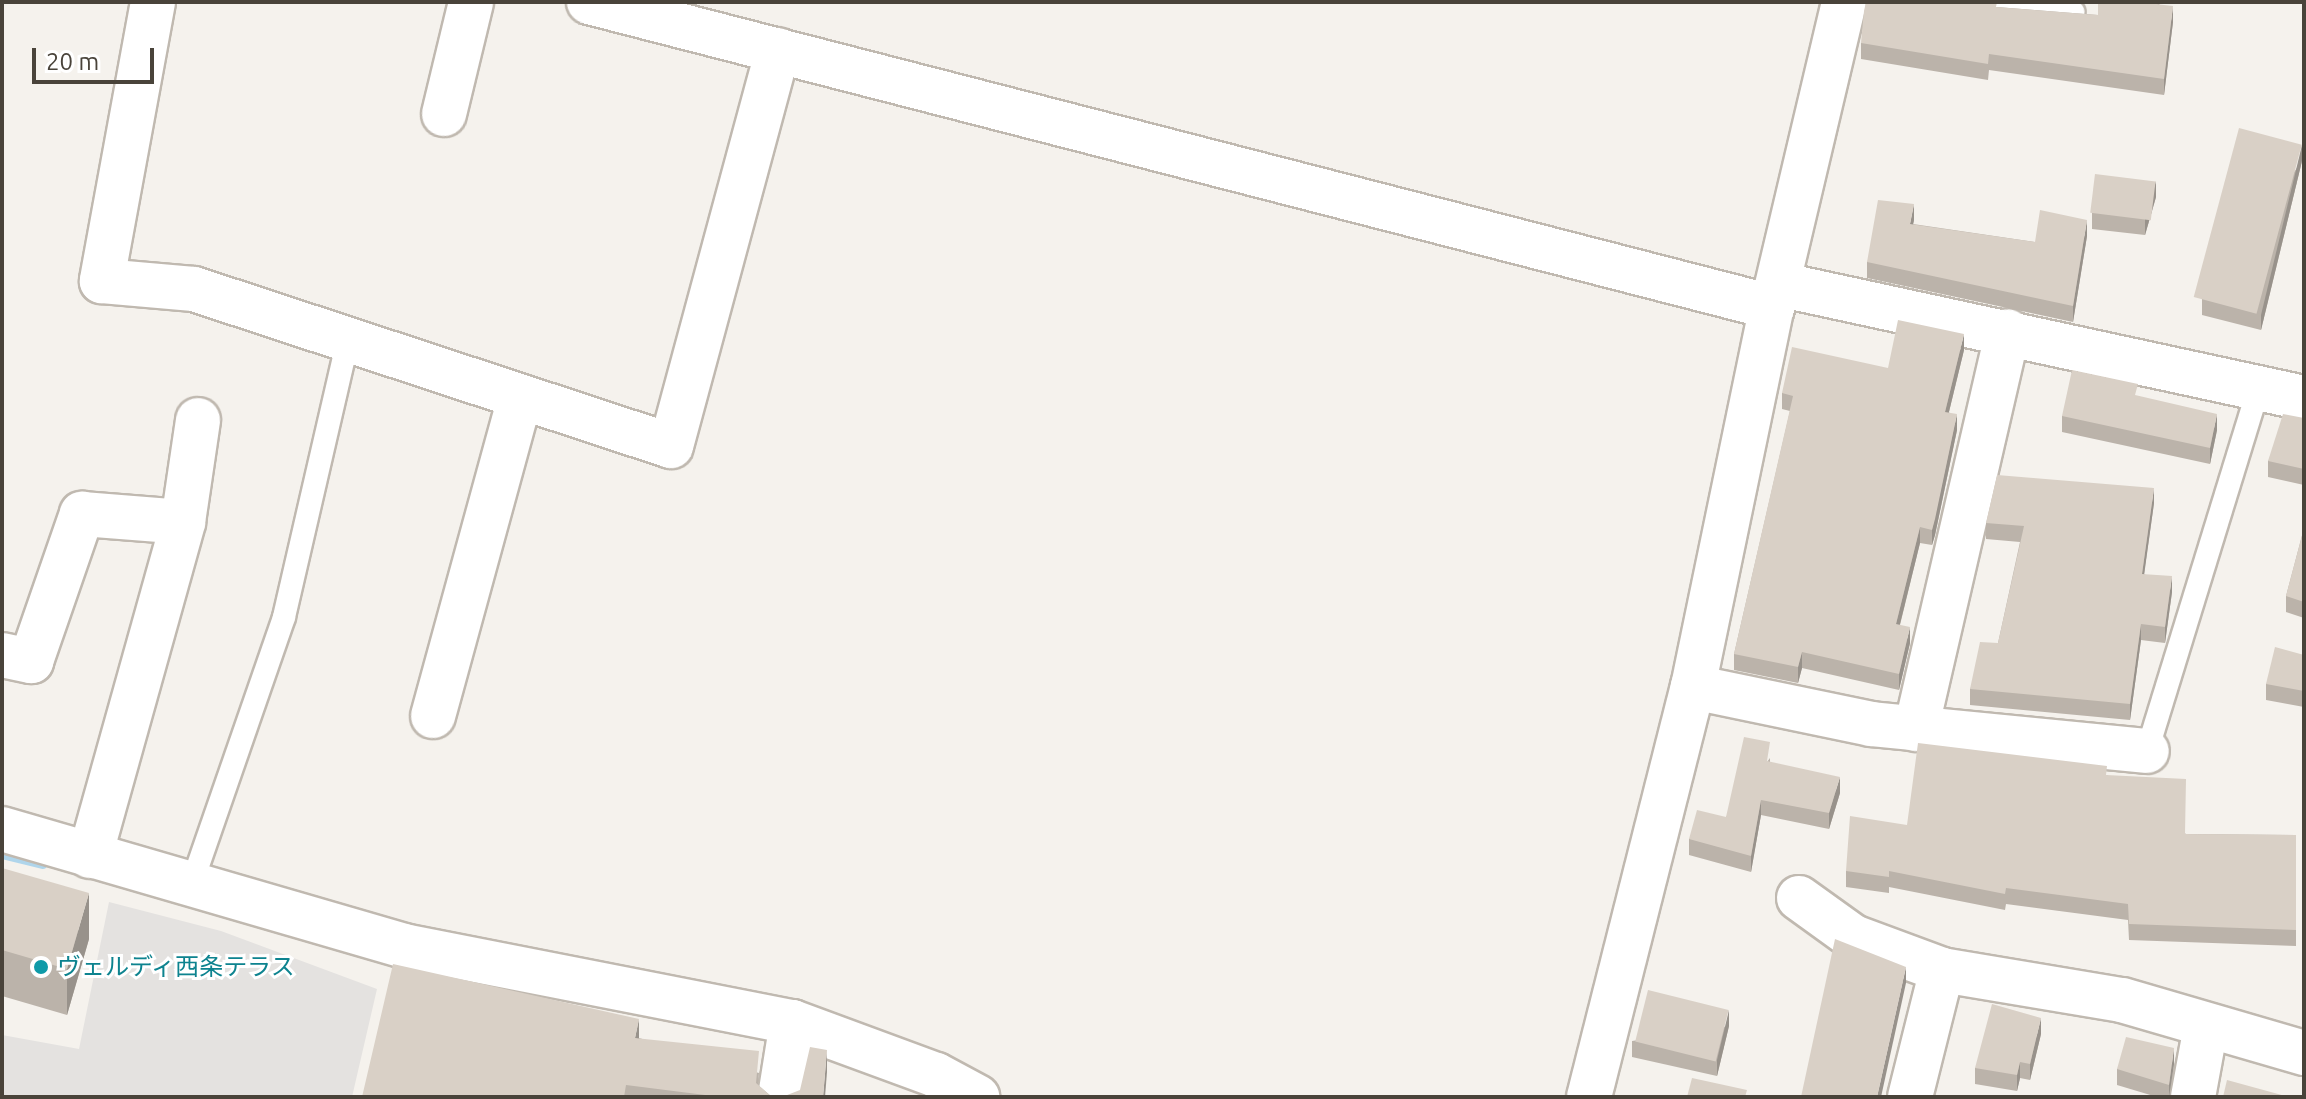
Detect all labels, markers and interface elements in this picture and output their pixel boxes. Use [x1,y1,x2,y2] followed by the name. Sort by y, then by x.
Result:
[36,32,158,82] scale bar
[46,48,99,75] text: 20 m
[57,953,297,981] place label: ヴェルディ西条テラス
[32,958,50,976] marker: ヴェルディ西条テラス

